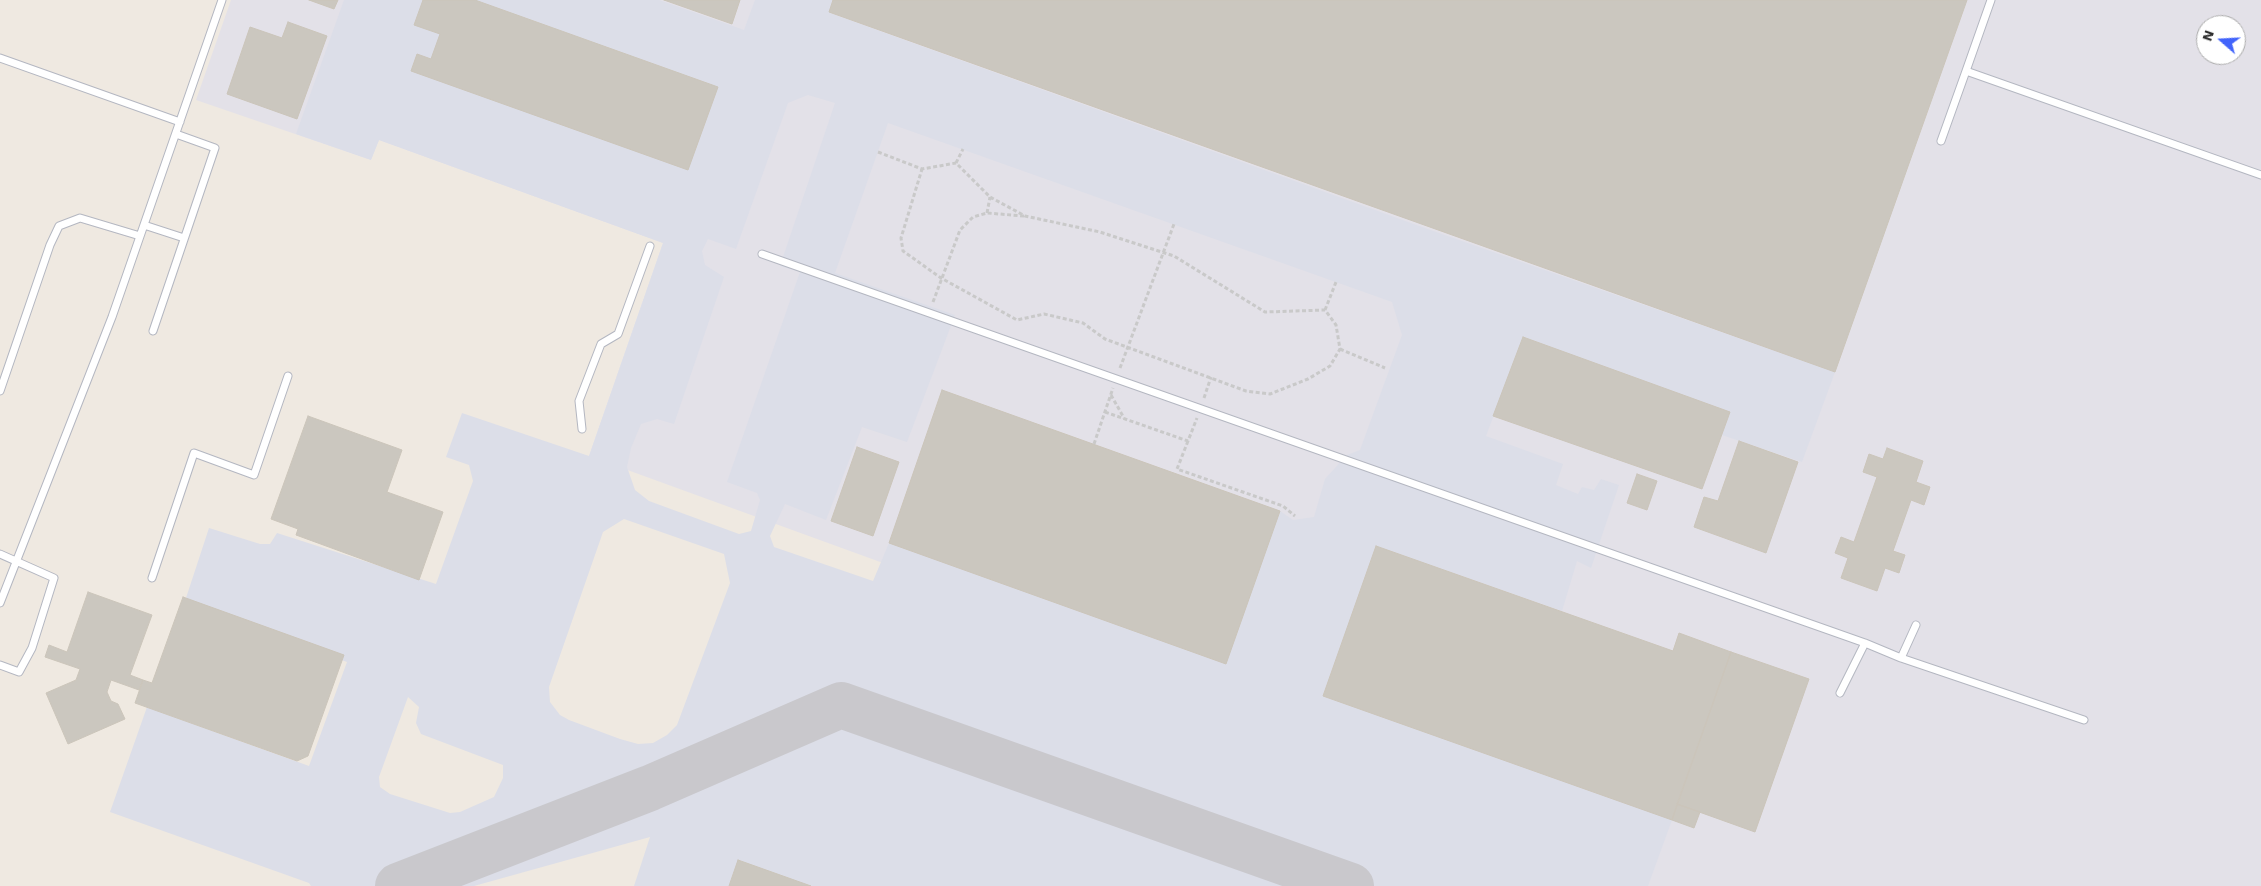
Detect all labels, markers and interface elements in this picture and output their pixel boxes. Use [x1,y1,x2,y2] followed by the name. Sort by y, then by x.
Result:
[2196,15,2246,65] north arrow
[2199,28,2217,43] text: N

